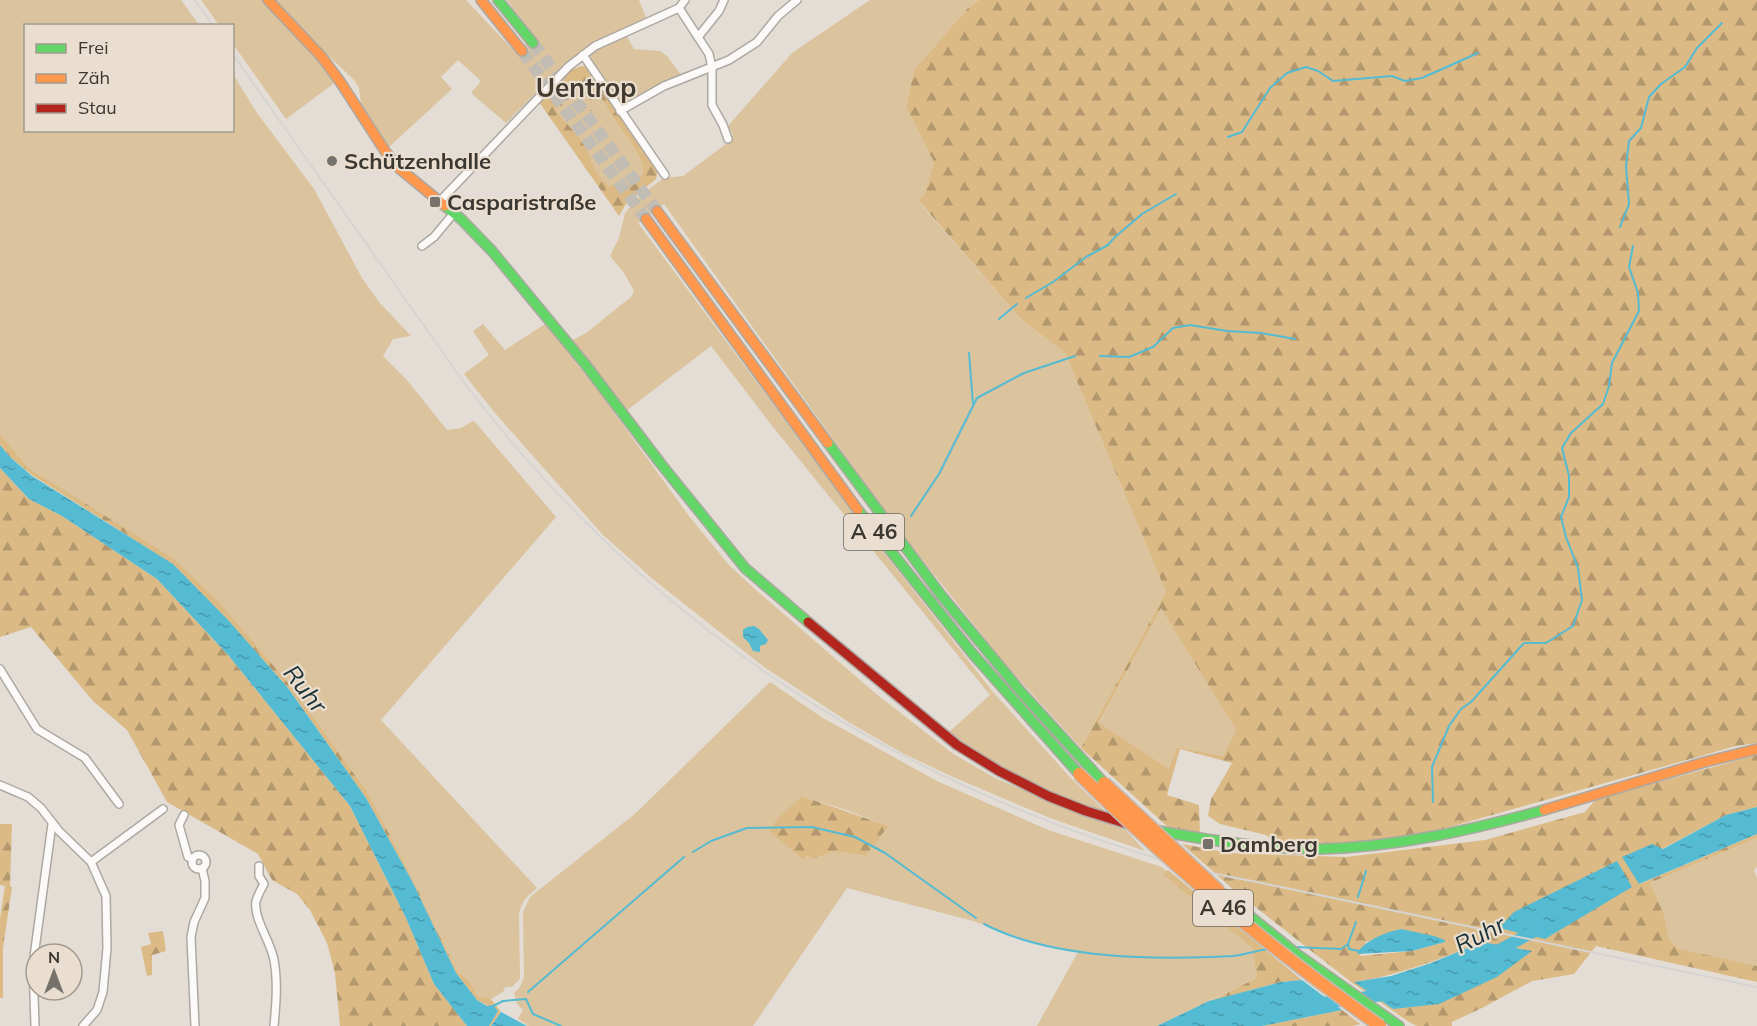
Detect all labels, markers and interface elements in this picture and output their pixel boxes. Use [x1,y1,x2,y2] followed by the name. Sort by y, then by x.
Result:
[24,24,234,132] legend
[78,36,108,59] text: Frei
[78,66,110,89] text: Zäh
[536,71,636,104] district label: Uentrop
[78,96,117,119] text: Stau
[344,147,491,175] place label: Schützenhalle
[325,154,339,168] marker: Schützenhalle
[447,188,596,216] place label: Casparistraße
[428,195,442,209] marker: Casparistraße
[844,514,904,550] road number: A 46
[278,658,335,720] water label: Ruhr
[1220,830,1318,858] place label: Damberg
[1201,837,1215,851] marker: Damberg
[1193,890,1253,926] road number: A 46
[1449,908,1511,960] water label: Ruhr
[24,942,84,1002] north arrow
[48,947,60,967] text: N

